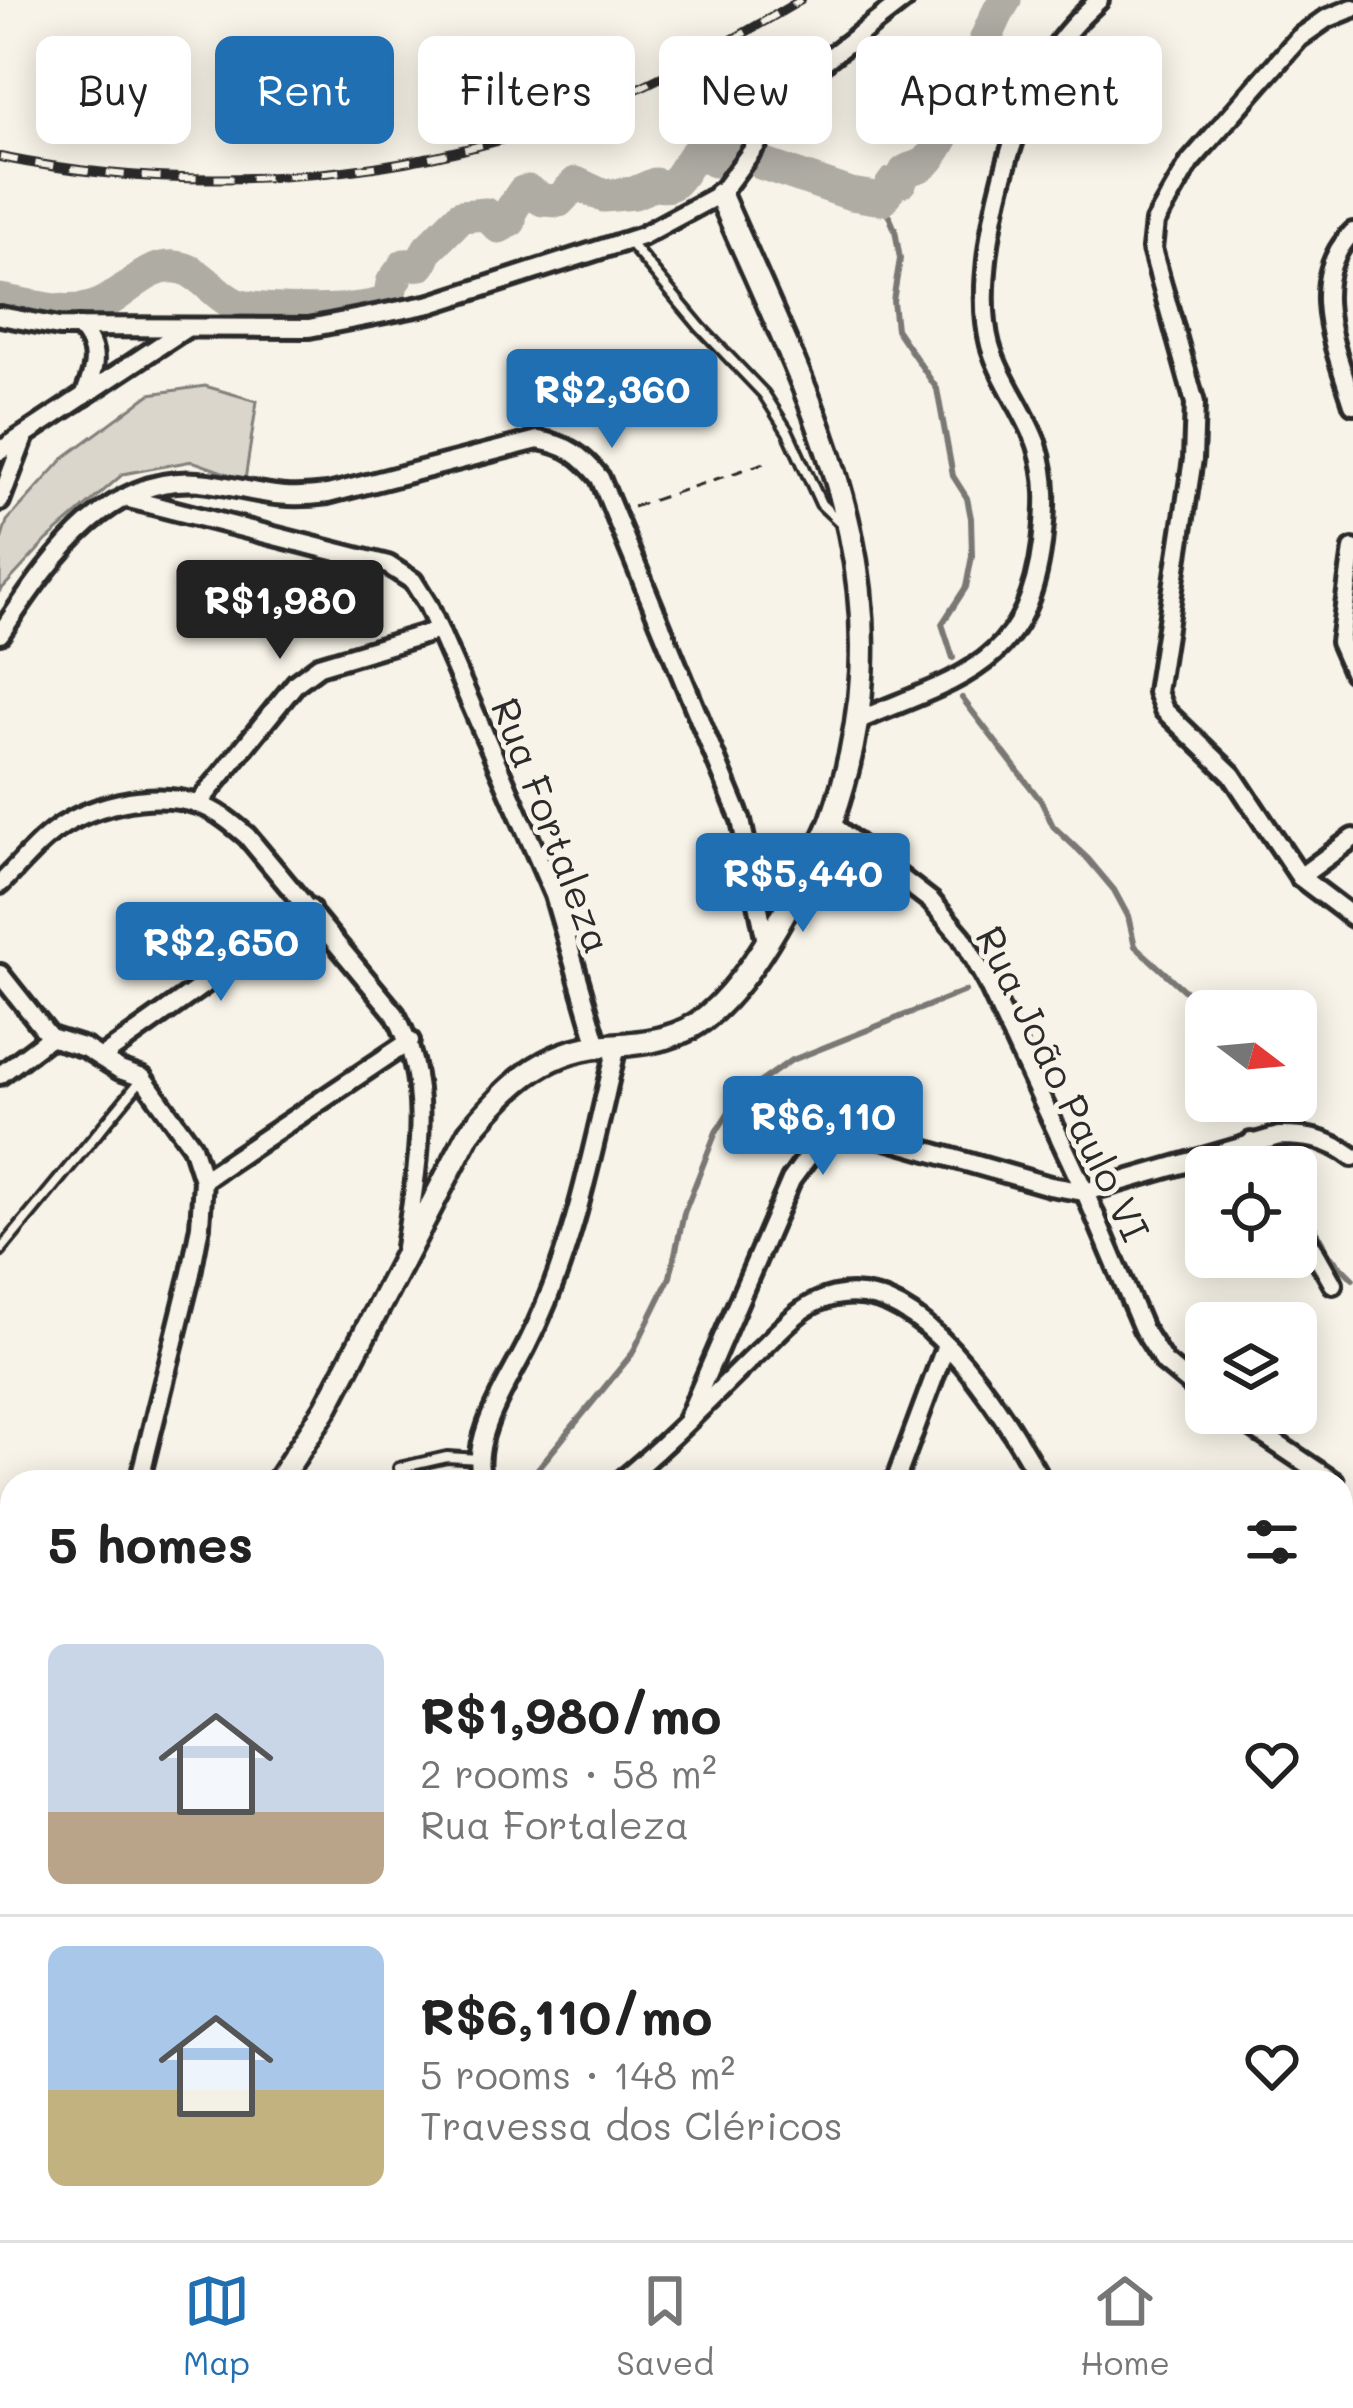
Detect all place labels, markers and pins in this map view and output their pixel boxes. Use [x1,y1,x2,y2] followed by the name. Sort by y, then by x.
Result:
[501,349,723,451] pin: R$2,360
[169,560,391,662] pin: R$1,980
[692,833,914,935] pin: R$5,440
[110,902,332,1004] pin: R$2,650
[712,1076,934,1178] pin: R$6,110

